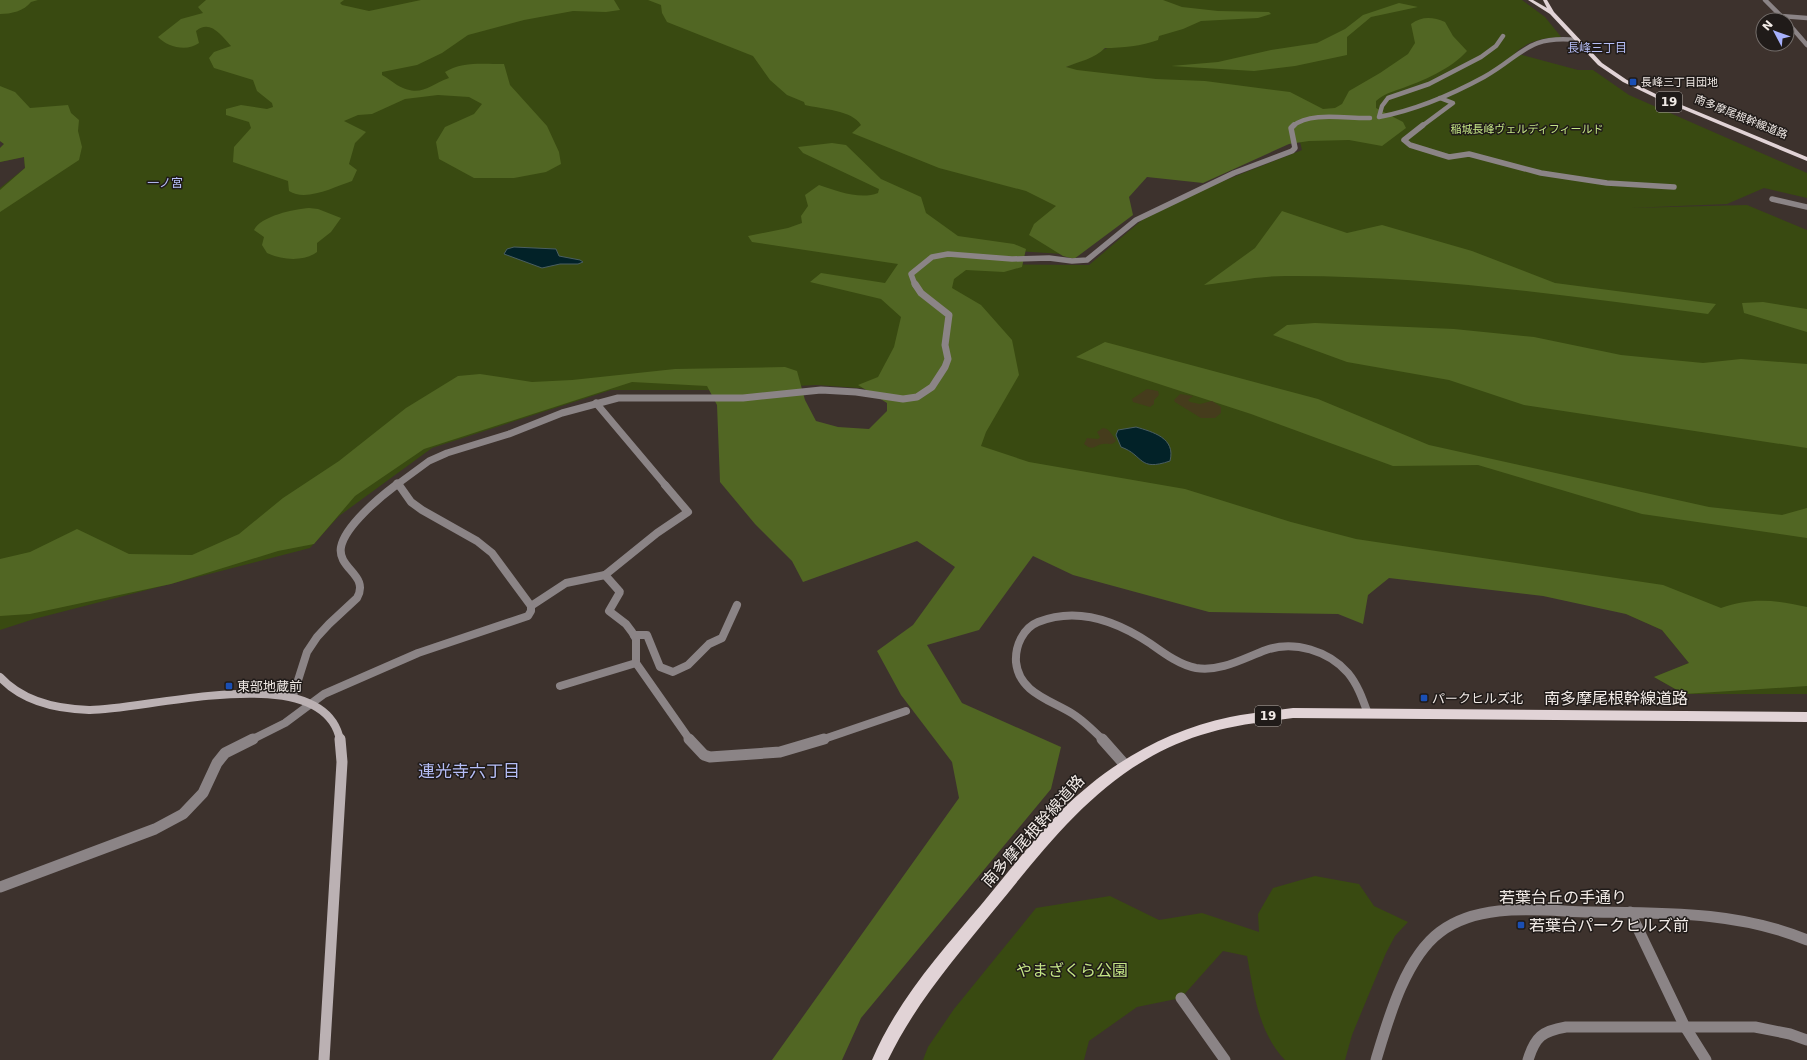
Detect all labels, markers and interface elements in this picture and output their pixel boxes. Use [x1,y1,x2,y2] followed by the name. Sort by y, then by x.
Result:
[1755,12,1795,52] north arrow
[1760,18,1776,34] text: N
[1567,41,1627,55] district label: 長峰三丁目
[1641,76,1718,89] place label: 長峰三丁目団地
[1628,77,1638,87] marker: 長峰三丁目団地
[1656,92,1682,112] road number: 19
[1693,92,1789,142] street label: 南多摩尾根幹線道路
[1450,123,1604,136] park label: 稲城長峰ヴェルディフィールド
[147,176,183,190] district label: 一ノ宮
[237,679,302,694] place label: 東部地蔵前
[224,681,234,691] marker: 東部地蔵前
[1544,689,1688,708] street label: 南多摩尾根幹線道路
[1432,691,1523,706] place label: パークヒルズ北
[1419,693,1429,703] marker: パークヒルズ北
[1255,706,1281,726] road number: 19
[418,761,520,781] district label: 連光寺六丁目
[978,771,1088,891] street label: 南多摩尾根幹線道路
[1499,888,1627,907] street label: 若葉台丘の手通り
[1529,916,1689,935] place label: 若葉台パークヒルズ前
[1516,920,1526,930] marker: 若葉台パークヒルズ前
[1016,961,1128,980] park label: やまざくら公園

